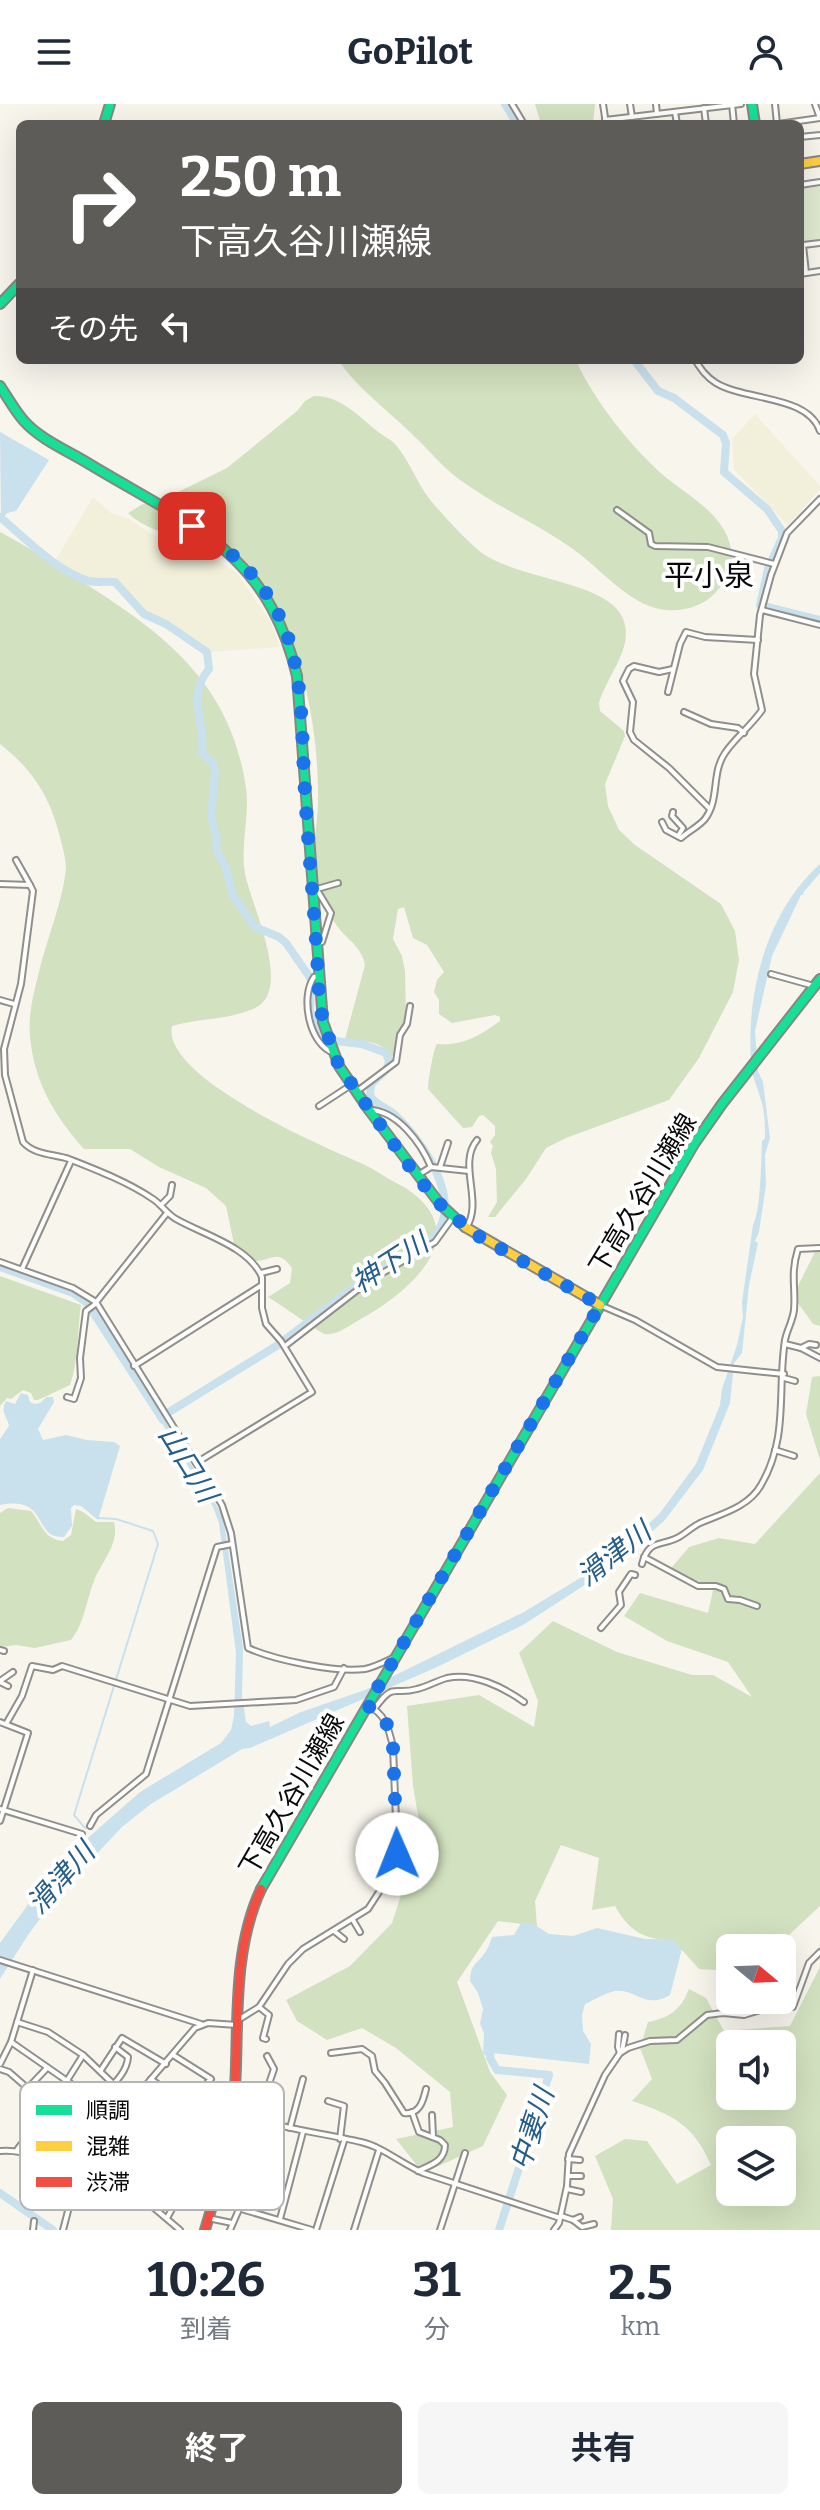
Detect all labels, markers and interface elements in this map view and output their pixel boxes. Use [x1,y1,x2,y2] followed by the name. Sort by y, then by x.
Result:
[32,30,76,74] icon: menu
[347,30,473,74] text: GoPilot
[744,30,788,74] icon: person
[180,144,341,211] text: 250 m
[48,152,152,256] icon: right
[180,220,432,264] text: 下高久谷川瀬線
[154,304,198,348] icon: left
[48,311,138,347] text: その先
[158,492,226,560] pin
[170,504,214,548] icon: arrive
[664,558,754,594] district label: 平小泉
[583,1108,703,1280] street label: 下高久谷川瀬線
[346,1225,437,1300] water label: 神下川
[152,1420,226,1511] water label: 山口川
[571,1513,660,1593] water label: 滑津川
[233,1708,351,1882] street label: 下高久谷川瀬線
[355,1812,439,1896] position arrow
[21,1834,103,1920] water label: 滑津川
[716,1934,796,2014] north arrow
[716,1934,796,2206] map controls
[716,2030,796,2110] button: sound
[503,2081,562,2174] water label: 中妻川
[20,2082,284,2210] legend
[86,2097,130,2124] text: 順調
[716,2126,796,2206] button: layers
[86,2133,130,2160] text: 混雑
[86,2169,130,2196] text: 渋滞
[147,2251,265,2309] text: 10:26
[412,2251,461,2309] text: 31
[608,2254,673,2312] text: 2.5
[621,2311,660,2342] text: km
[180,2314,232,2345] text: 到着
[424,2314,450,2345] text: 分
[32,2402,402,2494] button: 終了
[418,2402,788,2494] button: 共有

